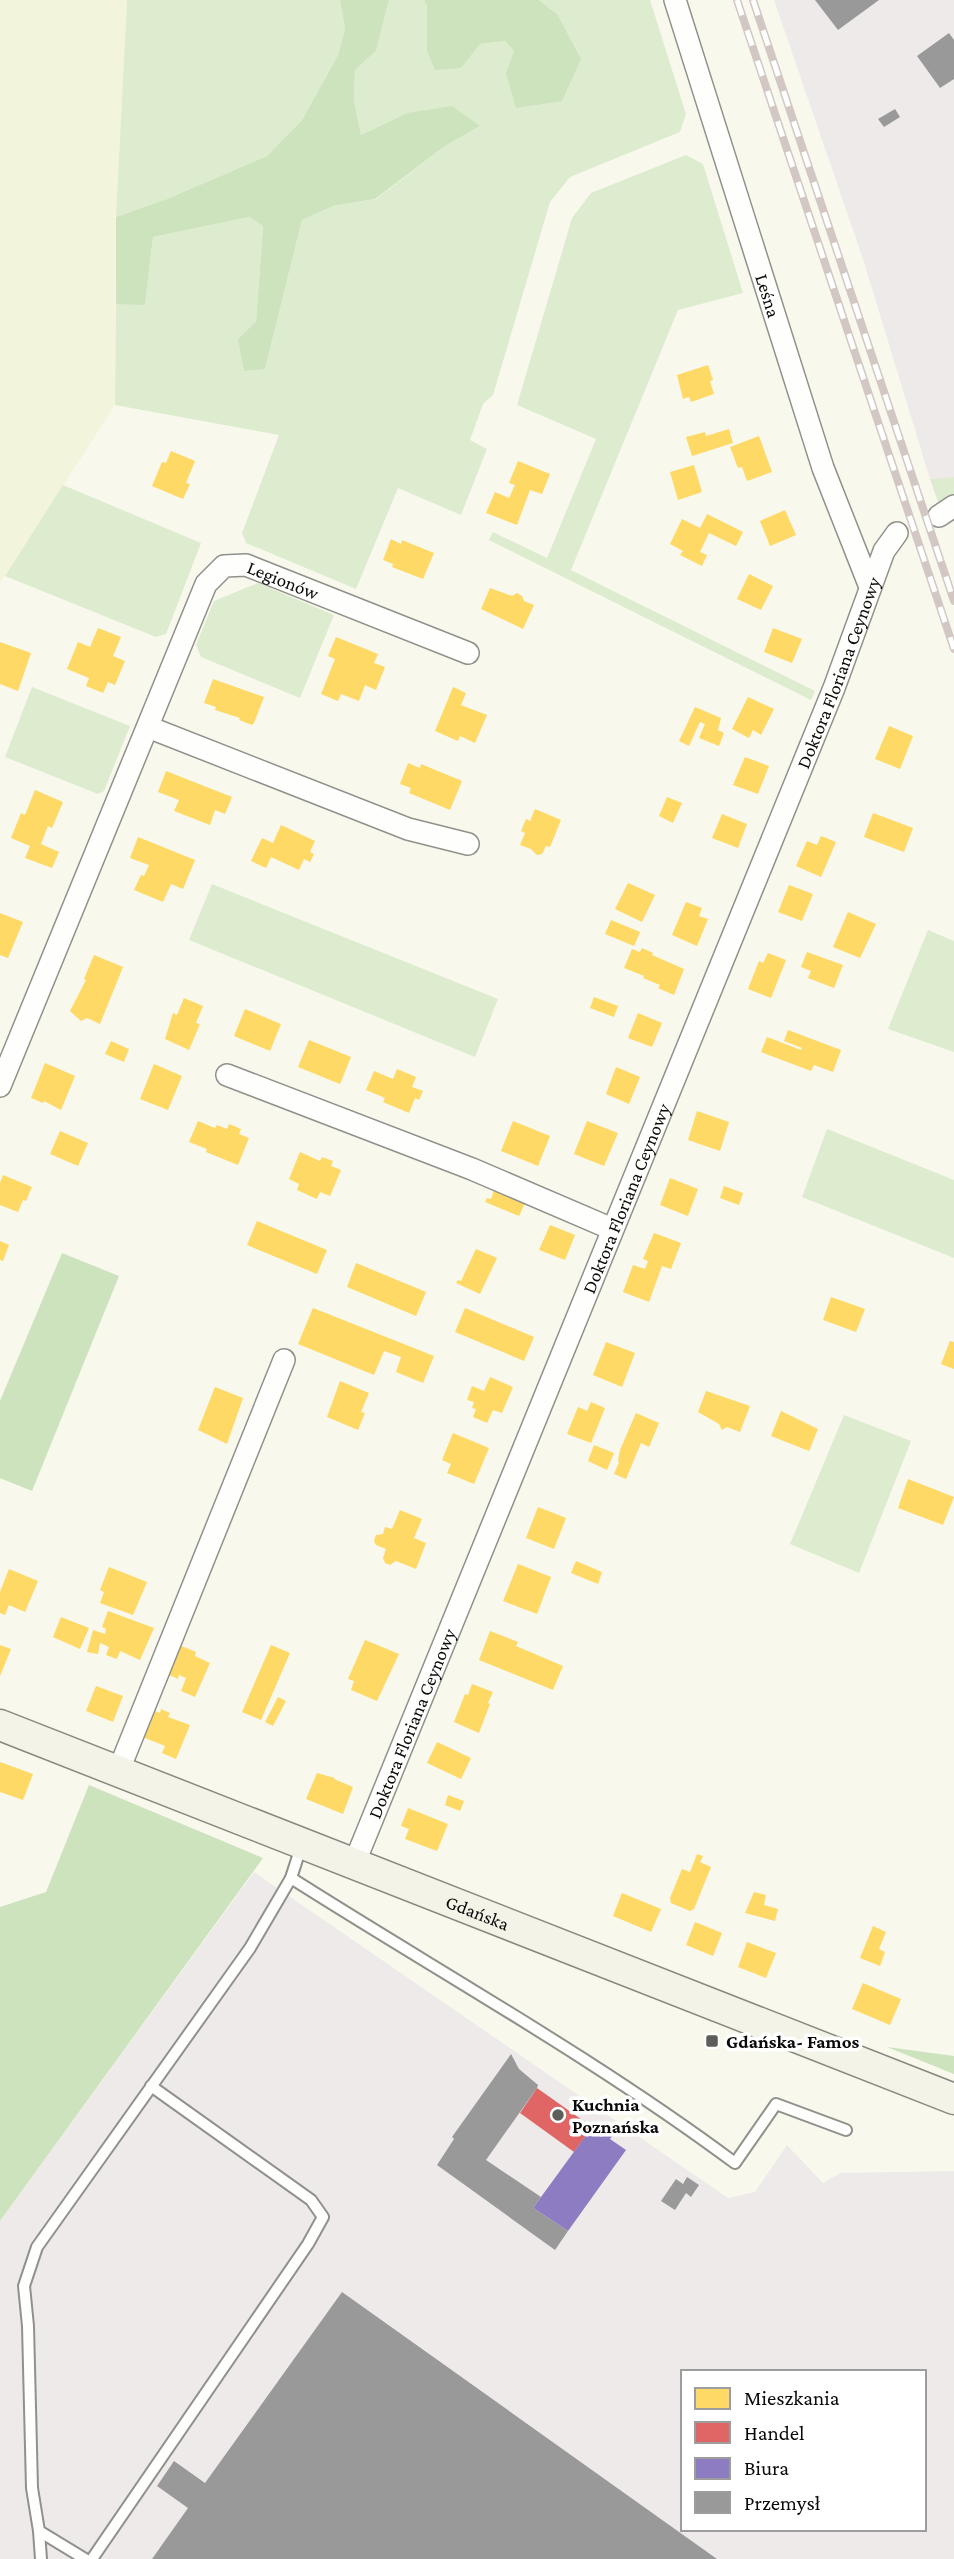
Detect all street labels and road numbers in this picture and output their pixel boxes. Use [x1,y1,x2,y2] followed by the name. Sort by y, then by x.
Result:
[752,271,785,320] street label: Leśna
[244,556,322,603] street label: Legionów
[792,574,884,771] street label: Doktora Floriana Ceynowy
[578,1100,674,1296] street label: Doktora Floriana Ceynowy
[363,1625,460,1821] street label: Doktora Floriana Ceynowy
[443,1890,512,1934] street label: Gdańska

